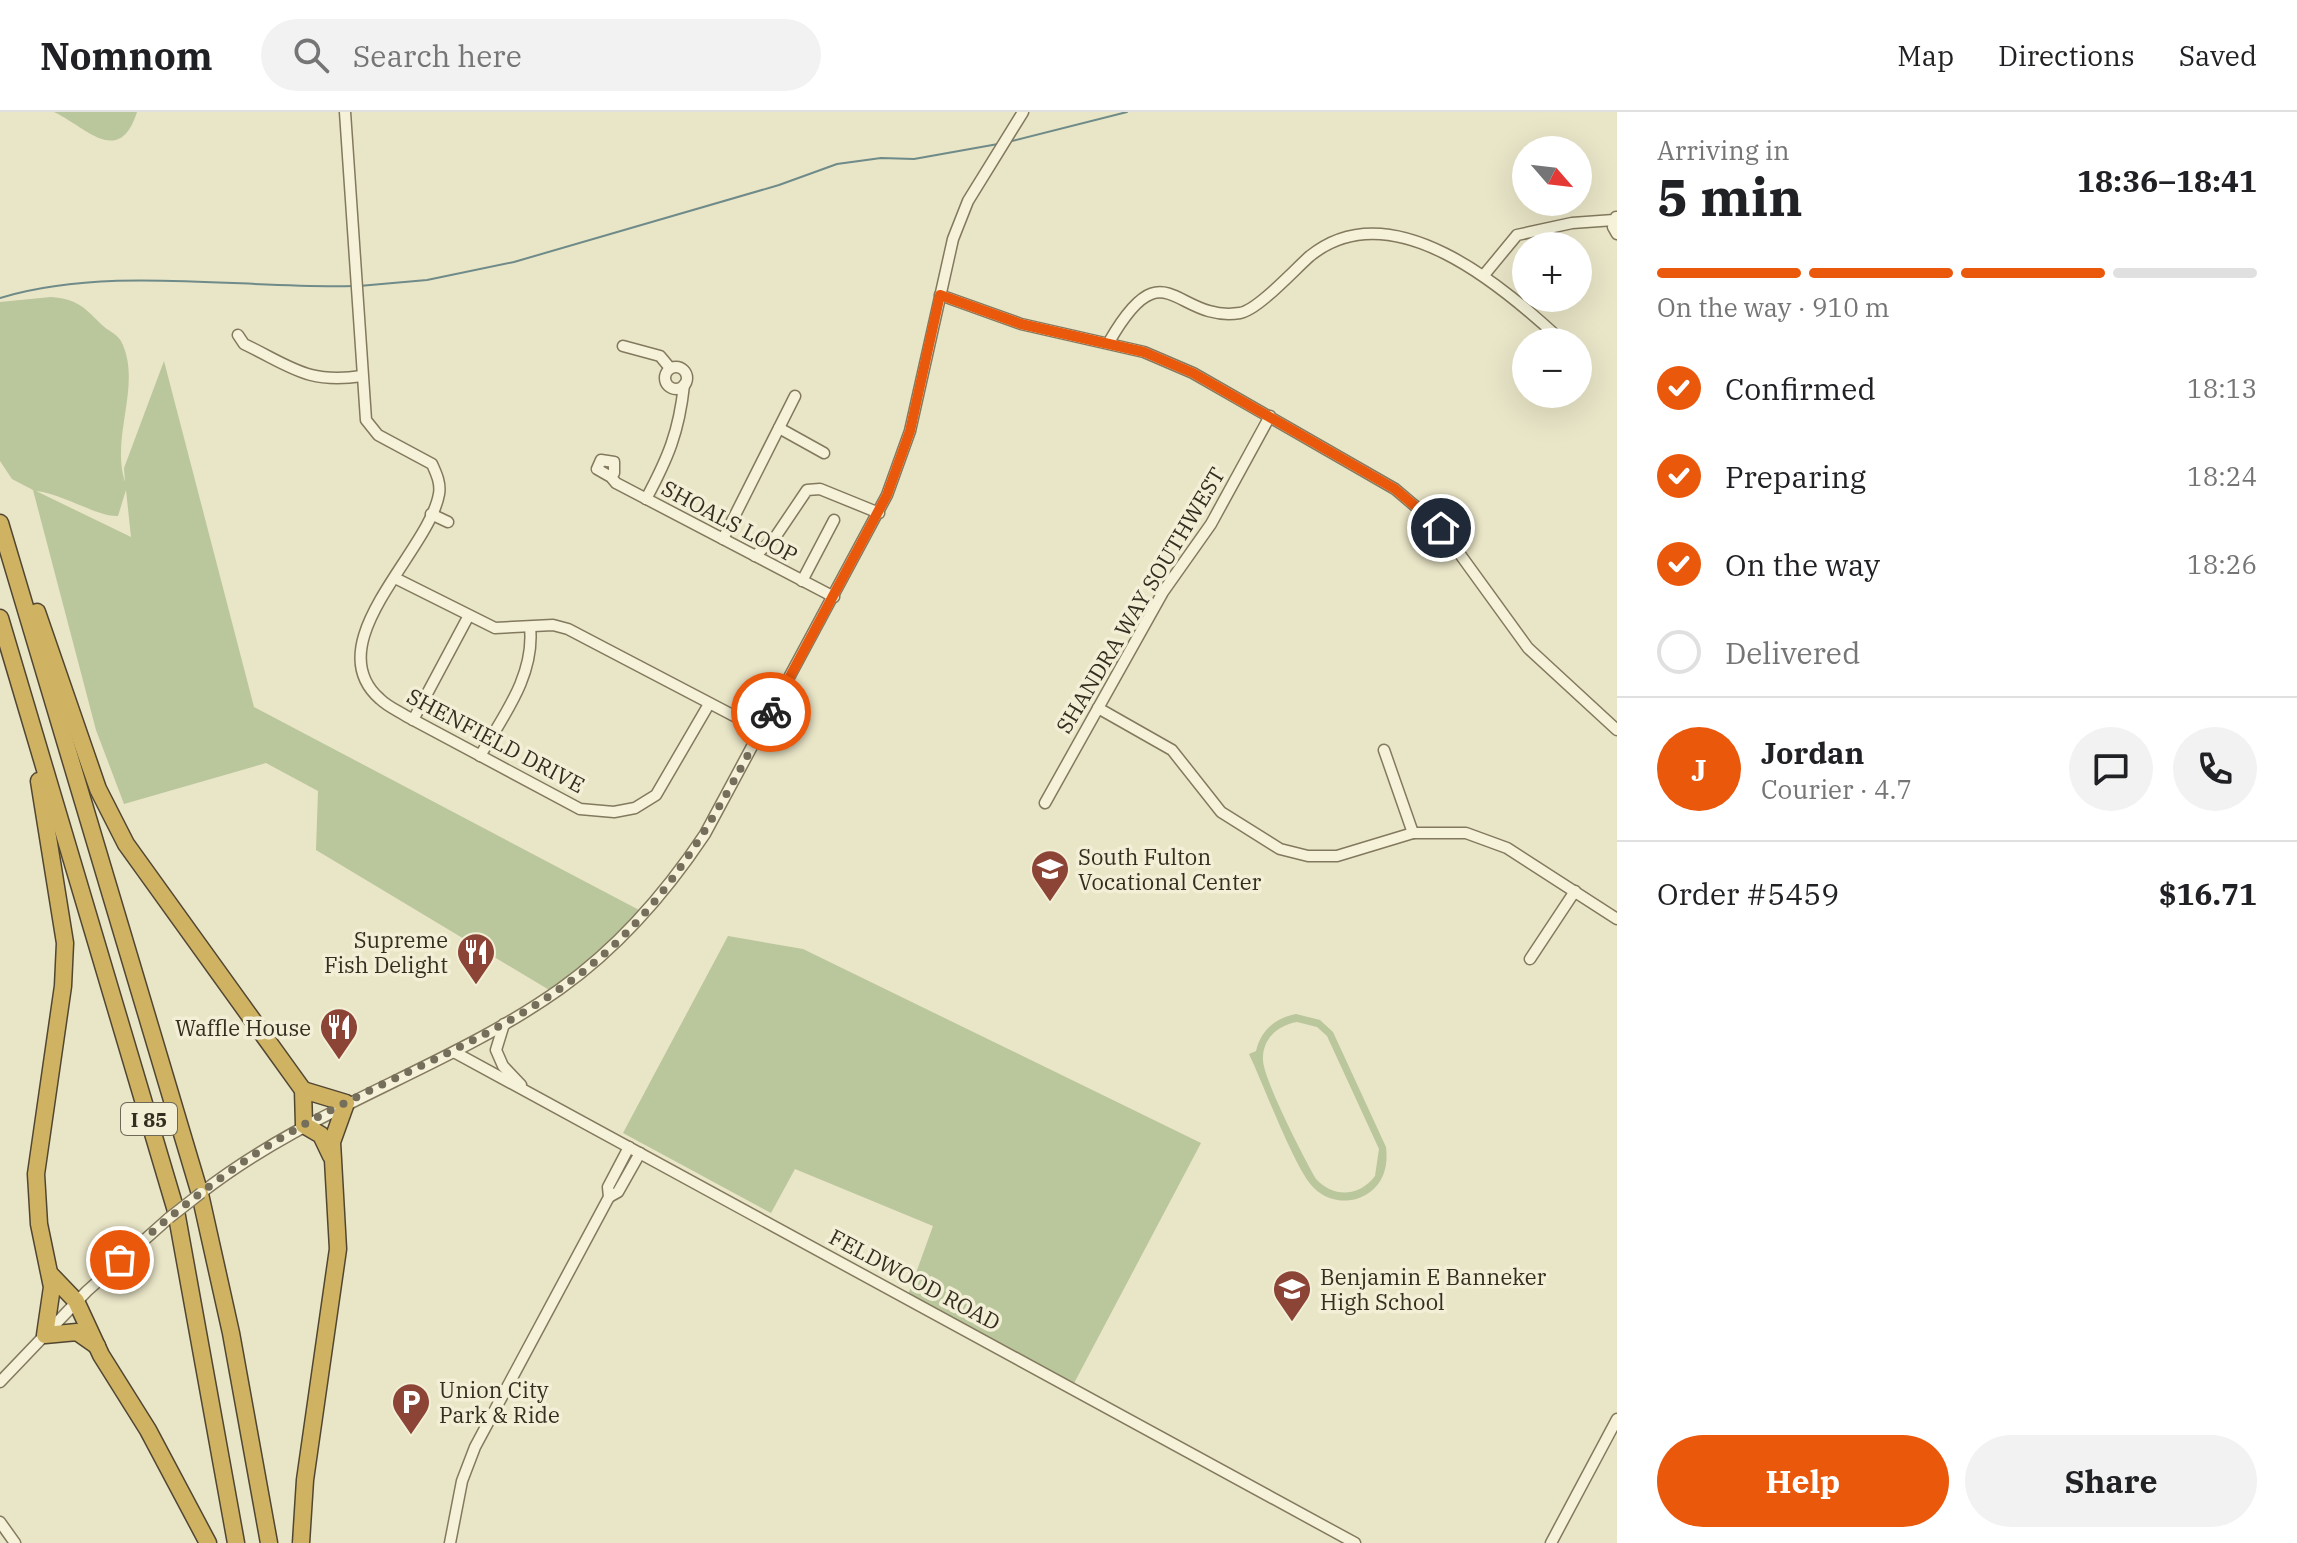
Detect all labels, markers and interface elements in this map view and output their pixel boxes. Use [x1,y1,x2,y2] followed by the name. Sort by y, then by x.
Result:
[261,19,821,91] search box
[40,31,213,80] text: Nomnom
[289,33,333,77] icon: search
[353,36,522,75] text: Search here
[1897,37,1954,74] text: Map
[1998,37,2135,74] text: Directions
[2179,37,2257,74] text: Saved
[1657,133,1790,167] text: Arriving in
[1512,136,1592,216] north arrow
[1512,136,1592,408] map controls
[2077,161,2257,200] text: 18:36–18:41
[1657,163,1803,230] text: 5 min
[1512,232,1592,312] button: +
[1657,290,1890,324] text: On the way · 910 m
[1512,328,1592,408] button: −
[1657,366,1701,410] icon: check
[1725,369,1876,408] text: Confirmed
[2187,371,2257,405] text: 18:13
[1657,454,1701,498] icon: check
[1725,457,1866,496] text: Preparing
[2187,459,2257,493] text: 18:24
[1049,462,1231,738] street label: SHANDRA WAY SOUTHWEST
[657,473,803,569] street label: SHOALS LOOP
[1407,494,1475,562] pin
[1419,506,1463,550] icon: home
[1657,542,1701,586] icon: check
[1725,545,1880,584] text: On the way
[2187,547,2257,581] text: 18:26
[1725,633,1860,672] text: Delivered
[731,672,811,752] courier
[402,681,590,799] street label: SHENFIELD DRIVE
[749,690,793,734] icon: bike
[2069,727,2153,811] button: chat
[2173,727,2257,811] button: phone
[1761,733,1864,772] text: Jordan
[1691,750,1707,789] text: J
[1761,772,1912,806] text: Courier · 4.7
[1078,842,1261,896] place label: South Fulton Vocational Center
[1029,848,1071,903] school or university icon: South Fulton Vocational Center
[1657,874,1839,913] text: Order #5459
[2159,874,2257,913] text: $16.71
[324,925,448,979] place label: Supreme Fish Delight
[455,931,497,986] restaurant icon: Supreme Fish Delight
[318,1006,360,1061] restaurant icon: Waffle House
[175,1013,311,1042] place label: Waffle House
[121,1103,177,1135] road number: I 85
[824,1222,1006,1336] street label: FELDWOOD ROAD
[86,1226,154,1294] pin
[98,1238,142,1282] icon: bag
[1320,1262,1547,1316] place label: Benjamin E Banneker High School
[1271,1268,1313,1323] school or university icon: Benjamin E Banneker High School
[439,1375,560,1429] place label: Union City Park & Ride
[390,1381,432,1436] parking icon: Union City Park & Ride
[1657,1435,1949,1527] button: Help
[1965,1435,2257,1527] button: Share

